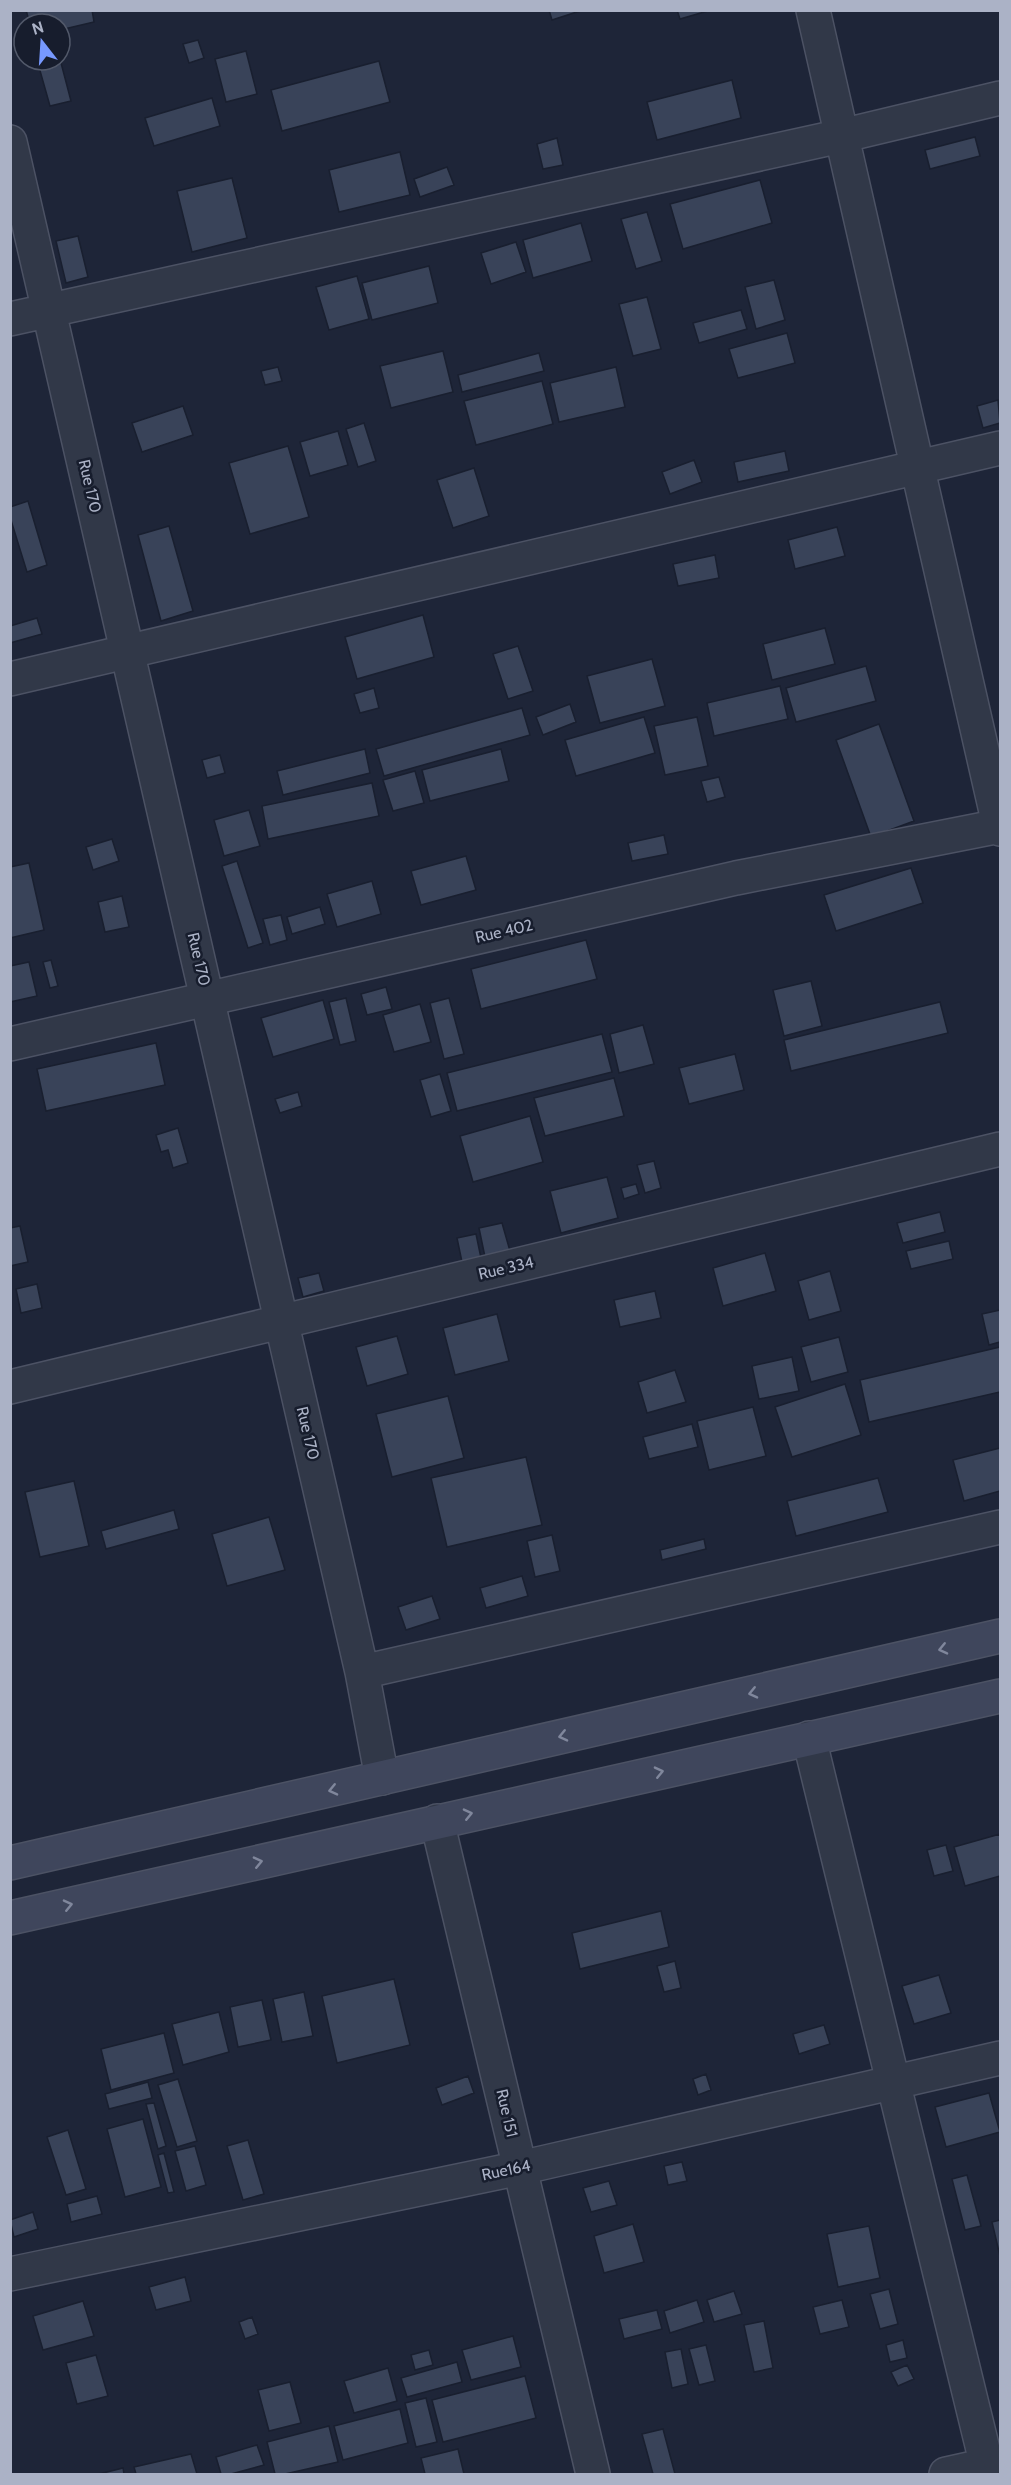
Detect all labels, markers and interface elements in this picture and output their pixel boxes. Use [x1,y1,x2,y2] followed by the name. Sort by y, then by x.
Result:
[12,12,72,72] north arrow
[30,17,46,39] text: N
[75,458,105,514] street label: Rue 170
[473,915,535,947] street label: Rue 402
[184,931,214,987] street label: Rue 170
[476,1252,536,1284] street label: Rue 334
[293,1405,323,1461] street label: Rue 170
[939,1641,949,1654] one-way arrow
[749,1685,759,1698] one-way arrow
[559,1729,569,1742] one-way arrow
[653,1766,663,1779] one-way arrow
[328,1782,338,1795] one-way arrow
[463,1808,473,1821] one-way arrow
[252,1856,262,1869] one-way arrow
[62,1900,72,1913] one-way arrow
[492,2087,522,2139] street label: Rue 151
[480,2156,532,2184] street label: Rue164

